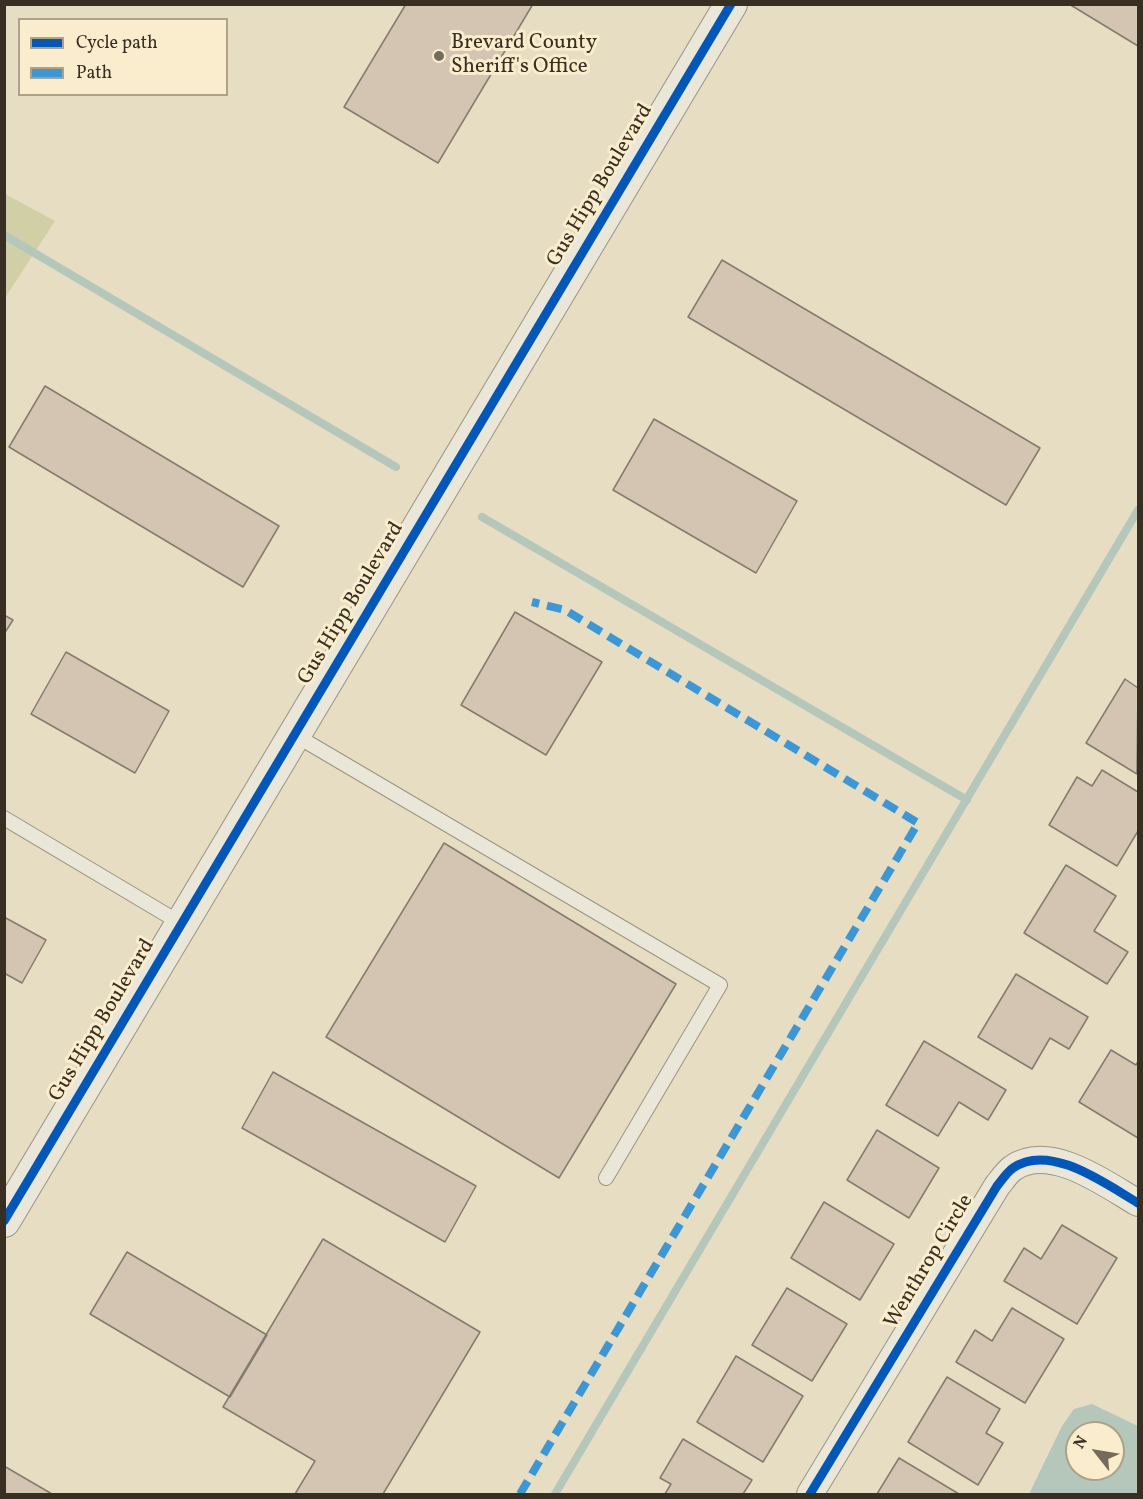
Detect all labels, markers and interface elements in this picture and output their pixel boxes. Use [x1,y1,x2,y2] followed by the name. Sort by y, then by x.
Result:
[18,18,228,96] legend
[76,31,158,56] text: Cycle path
[451,31,597,81] place label: Brevard County Sheriff's Office
[432,49,446,63] marker: Brevard County Sheriff's Office
[76,61,112,86] text: Path
[543,100,659,272] street label: Gus Hipp Boulevard
[294,518,410,690] street label: Gus Hipp Boulevard
[45,935,161,1107] street label: Gus Hipp Boulevard
[880,1190,980,1334] street label: Wenthrop Circle
[1065,1421,1125,1481] north arrow
[1069,1432,1094,1453] text: N

